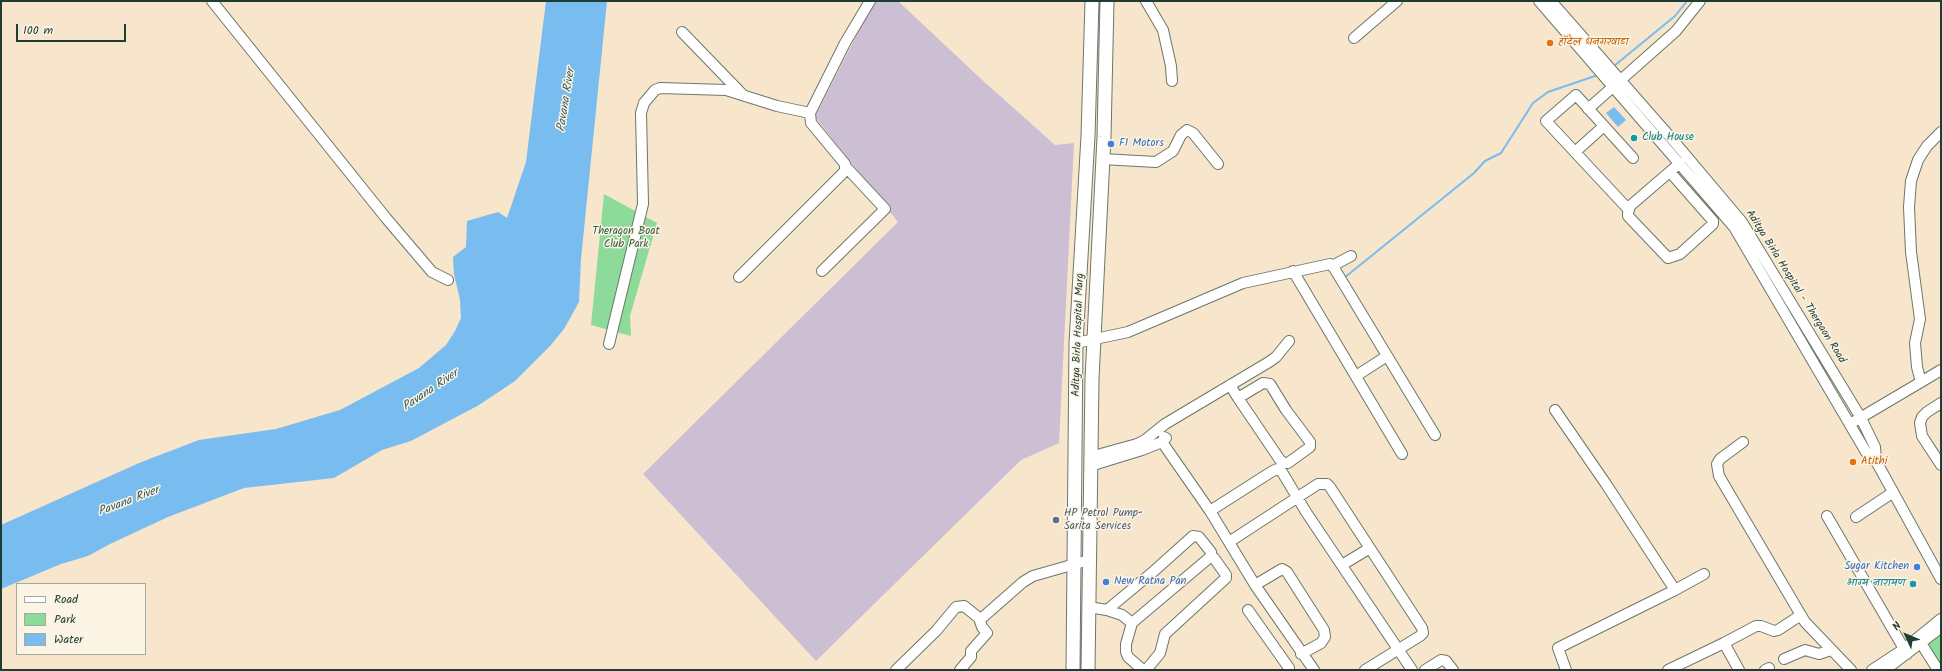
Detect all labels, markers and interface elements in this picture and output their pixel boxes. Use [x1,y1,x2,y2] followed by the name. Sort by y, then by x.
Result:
[18,16,128,42] scale bar
[23,21,53,40] text: 100 m
[1558,36,1628,50] place label: हॉटेल धनगरवाडा
[1545,38,1555,48] marker: हॉटेल धनगरवाडा
[555,67,579,133] water label: Pavana River
[1642,131,1694,145] place label: Club House
[1629,133,1639,143] marker: Club House
[1119,137,1164,151] place label: F1 Motors
[1106,139,1116,149] marker: F1 Motors
[1742,208,1848,366] street label: Aditya Birla Hospital - Thergaon Road
[592,225,660,251] park label: Theragon Boat Club Park
[1070,273,1088,397] street label: Aditya Birla Hospital Marg
[400,367,462,415] water label: Pavana River
[1861,455,1887,469] place label: Atithi
[1848,457,1858,467] marker: Atithi
[97,484,161,520] water label: Pavana River
[1064,507,1143,533] place label: HP Petrol Pump- Sarita Services
[1051,515,1061,525] marker: HP Petrol Pump- Sarita Services
[1844,560,1909,574] place label: Sugar Kitchen
[1912,562,1922,572] marker: Sugar Kitchen
[1114,575,1186,589] place label: New Ratna Pan
[1101,577,1111,587] marker: New Ratna Pan
[1847,577,1905,591] place label: भाग्य नारायण
[1908,579,1918,589] marker: भाग्य नारायण
[16,583,146,655] legend
[54,590,78,609] text: Road
[54,610,76,629] text: Park
[1886,615,1926,655] north arrow
[1888,618,1906,635] text: N
[54,630,83,649] text: Water

